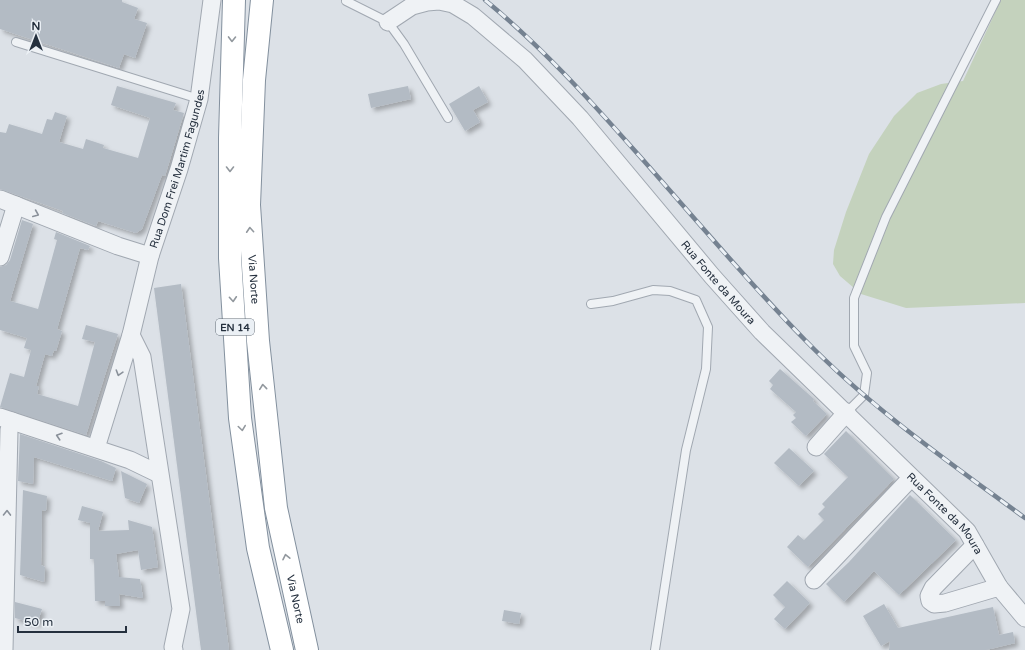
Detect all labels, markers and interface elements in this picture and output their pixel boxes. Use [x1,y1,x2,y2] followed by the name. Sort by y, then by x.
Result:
[16,16,56,56] north arrow
[32,20,40,33] text: N
[228,36,236,42] one-way arrow
[147,89,207,250] street label: Rua Dom Frei Martim Fagundes
[226,166,234,172] one-way arrow
[33,209,40,217] one-way arrow
[246,227,255,233] one-way arrow
[678,238,758,327] street label: Rua Fonte da Moura
[245,254,262,304] street label: Via Norte
[228,296,237,302] one-way arrow
[216,319,254,335] road number: EN 14
[115,369,124,376] one-way arrow
[258,384,267,390] one-way arrow
[237,425,246,432] one-way arrow
[56,432,63,441] one-way arrow
[904,470,985,557] street label: Rua Fonte da Moura
[3,510,11,516] one-way arrow
[283,554,291,560] one-way arrow
[284,574,307,625] street label: Via Norte
[18,608,126,634] scale bar
[24,615,53,629] text: 50 m

